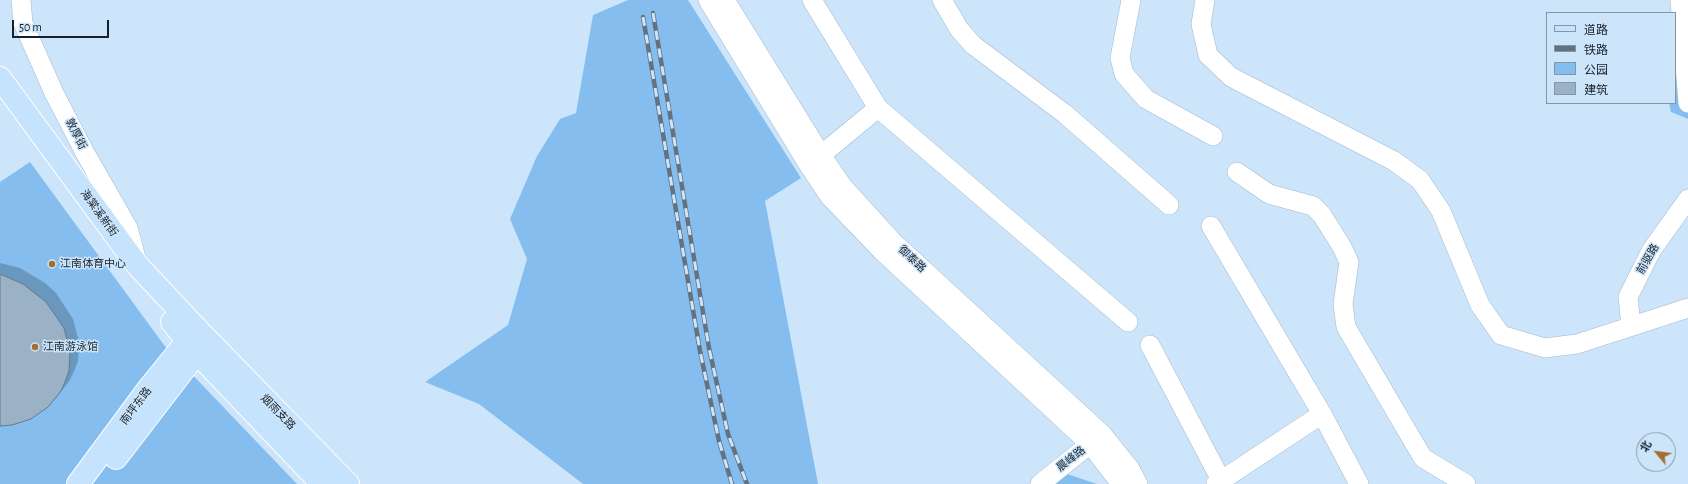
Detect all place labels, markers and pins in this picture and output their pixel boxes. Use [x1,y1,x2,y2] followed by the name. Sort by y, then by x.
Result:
[60,257,126,271] place label: 江南体育中心
[47,259,57,269] marker: 江南体育中心
[43,340,98,354] place label: 江南游泳馆
[30,342,40,352] marker: 江南游泳馆

